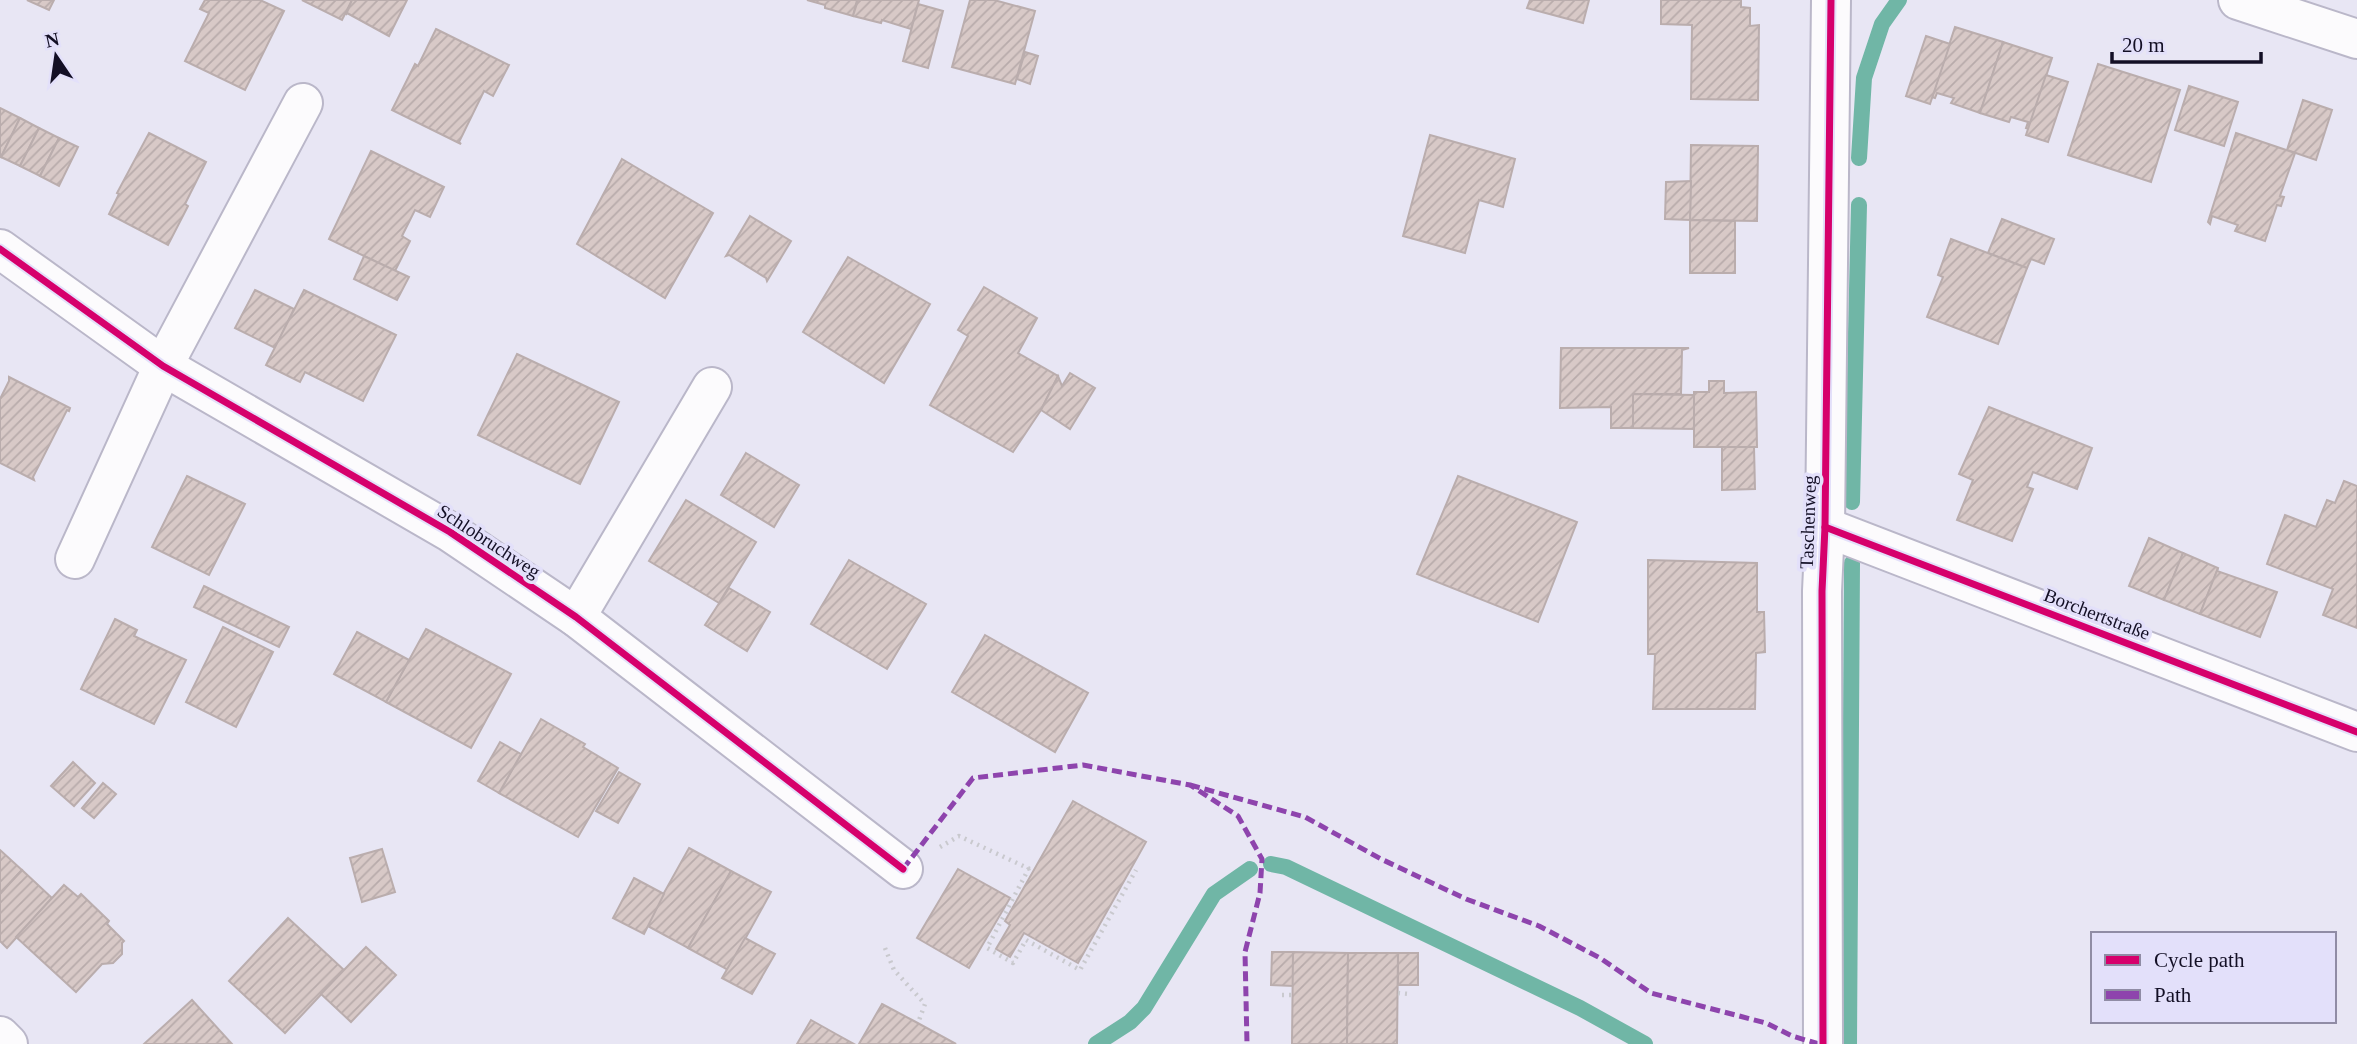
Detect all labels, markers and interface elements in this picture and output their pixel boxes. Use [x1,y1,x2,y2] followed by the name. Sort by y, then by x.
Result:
[21,21,91,91] north arrow
[2112,21,2261,65] scale bar
[43,28,62,52] text: N
[2122,33,2165,57] text: 20 m
[1796,474,1820,569] street label: Taschenweg
[434,500,545,582] street label: Schlobruchweg
[2041,584,2153,644] street label: Borchertstraße
[2091,932,2336,1023] legend
[2154,948,2245,972] text: Cycle path
[2154,983,2192,1007] text: Path

